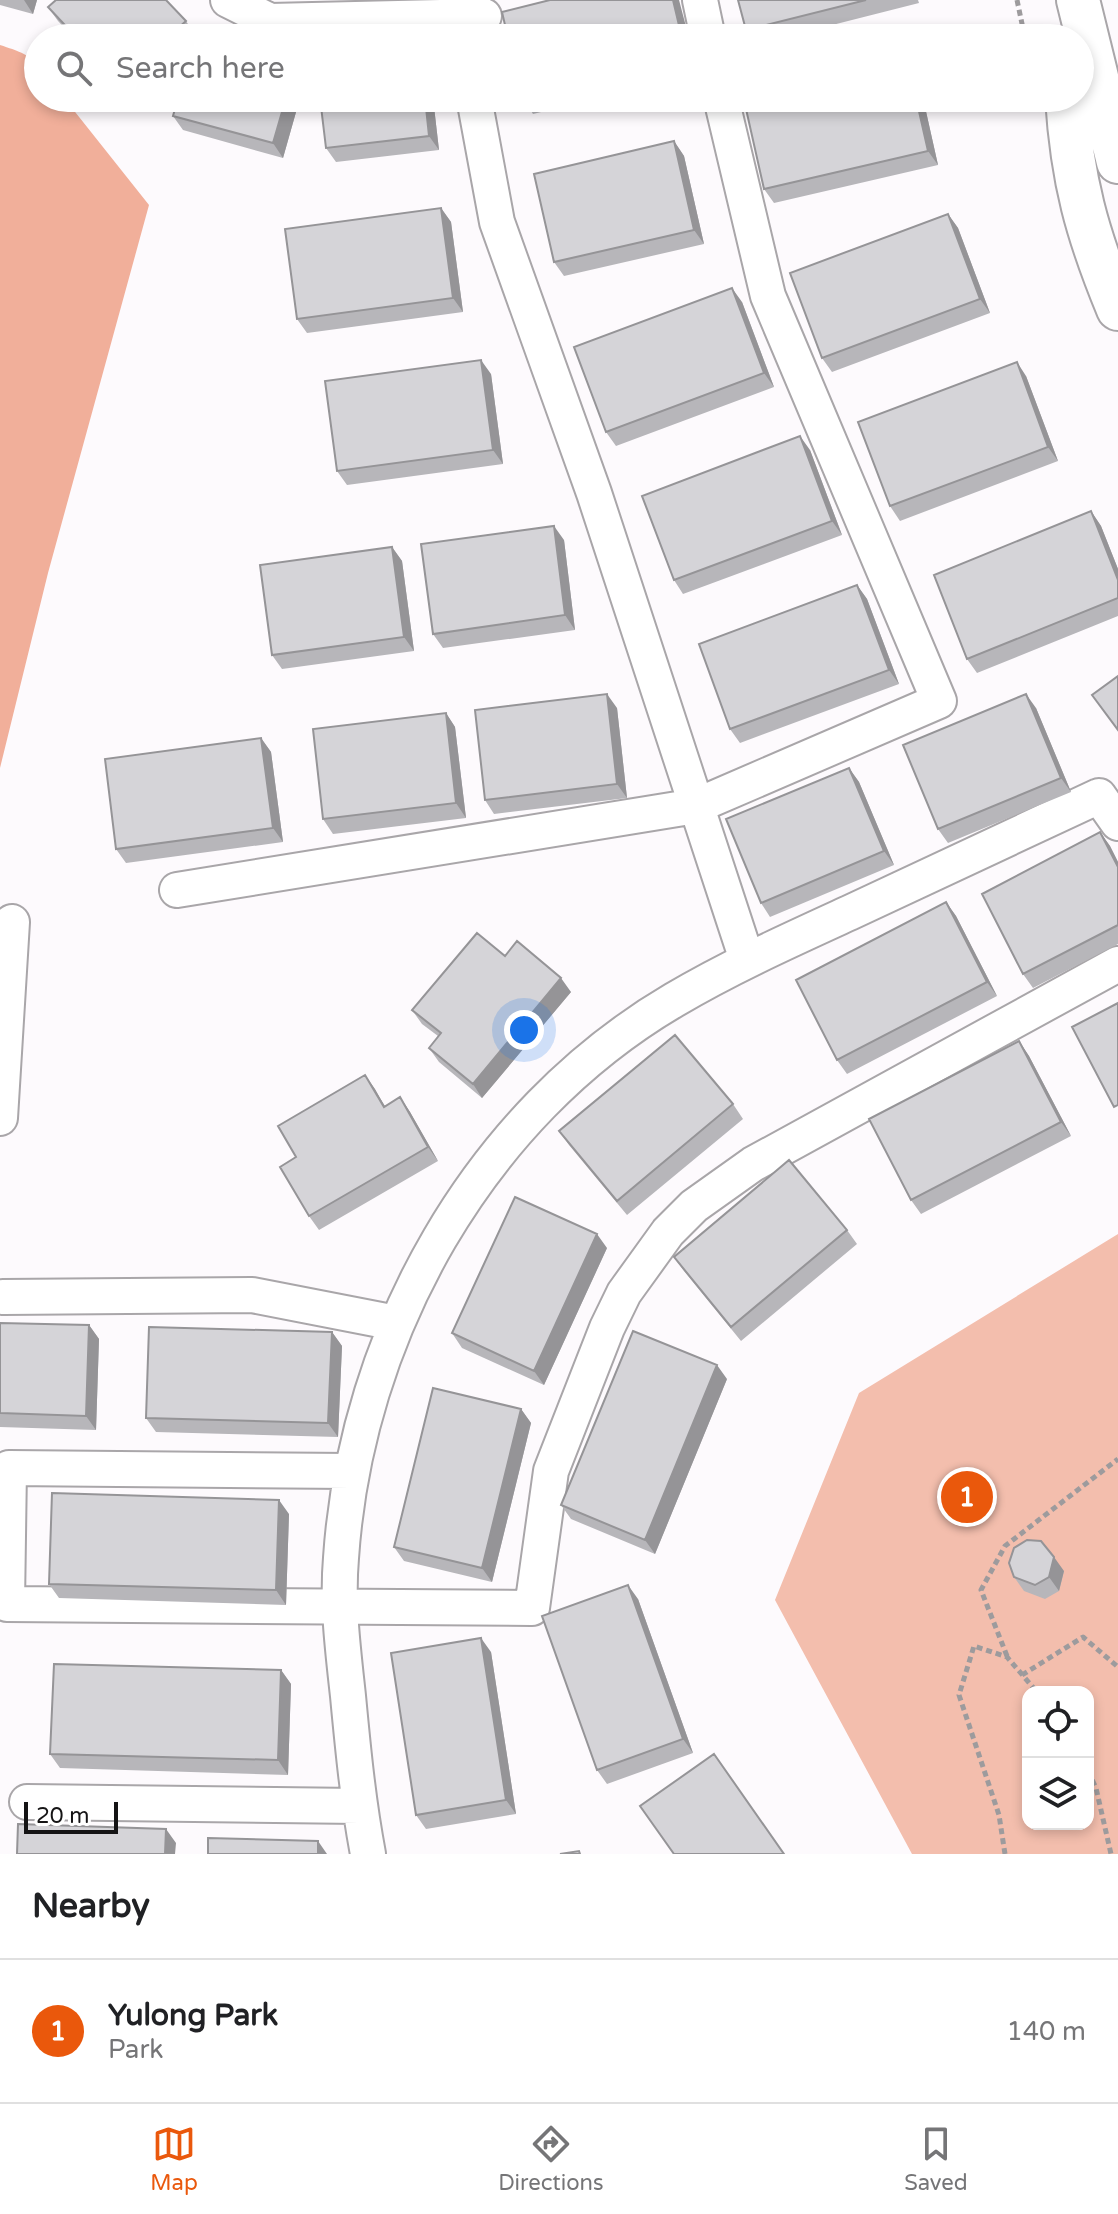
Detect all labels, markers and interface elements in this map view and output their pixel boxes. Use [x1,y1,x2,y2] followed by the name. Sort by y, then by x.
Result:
[24,24,1094,112] search box
[52,46,96,90] icon: search
[116,50,285,87] text: Search here
[504,1010,544,1050] your location
[941,1467,993,1527] pin: 1
[1022,1686,1094,1830] map controls
[1022,1686,1094,1758] button: locate
[1022,1758,1094,1830] button: layers
[24,1798,118,1834] scale bar
[36,1803,90,1829] text: 20 m
[32,1886,150,1927] text: Nearby
[108,1997,278,2034] text: Yulong Park
[50,2016,66,2047] text: 1
[1006,2016,1086,2047] text: 140 m
[108,2034,164,2065] text: Park
[150,2122,198,2196] tab: Map
[498,2122,604,2196] tab: Directions
[904,2122,968,2196] tab: Saved

